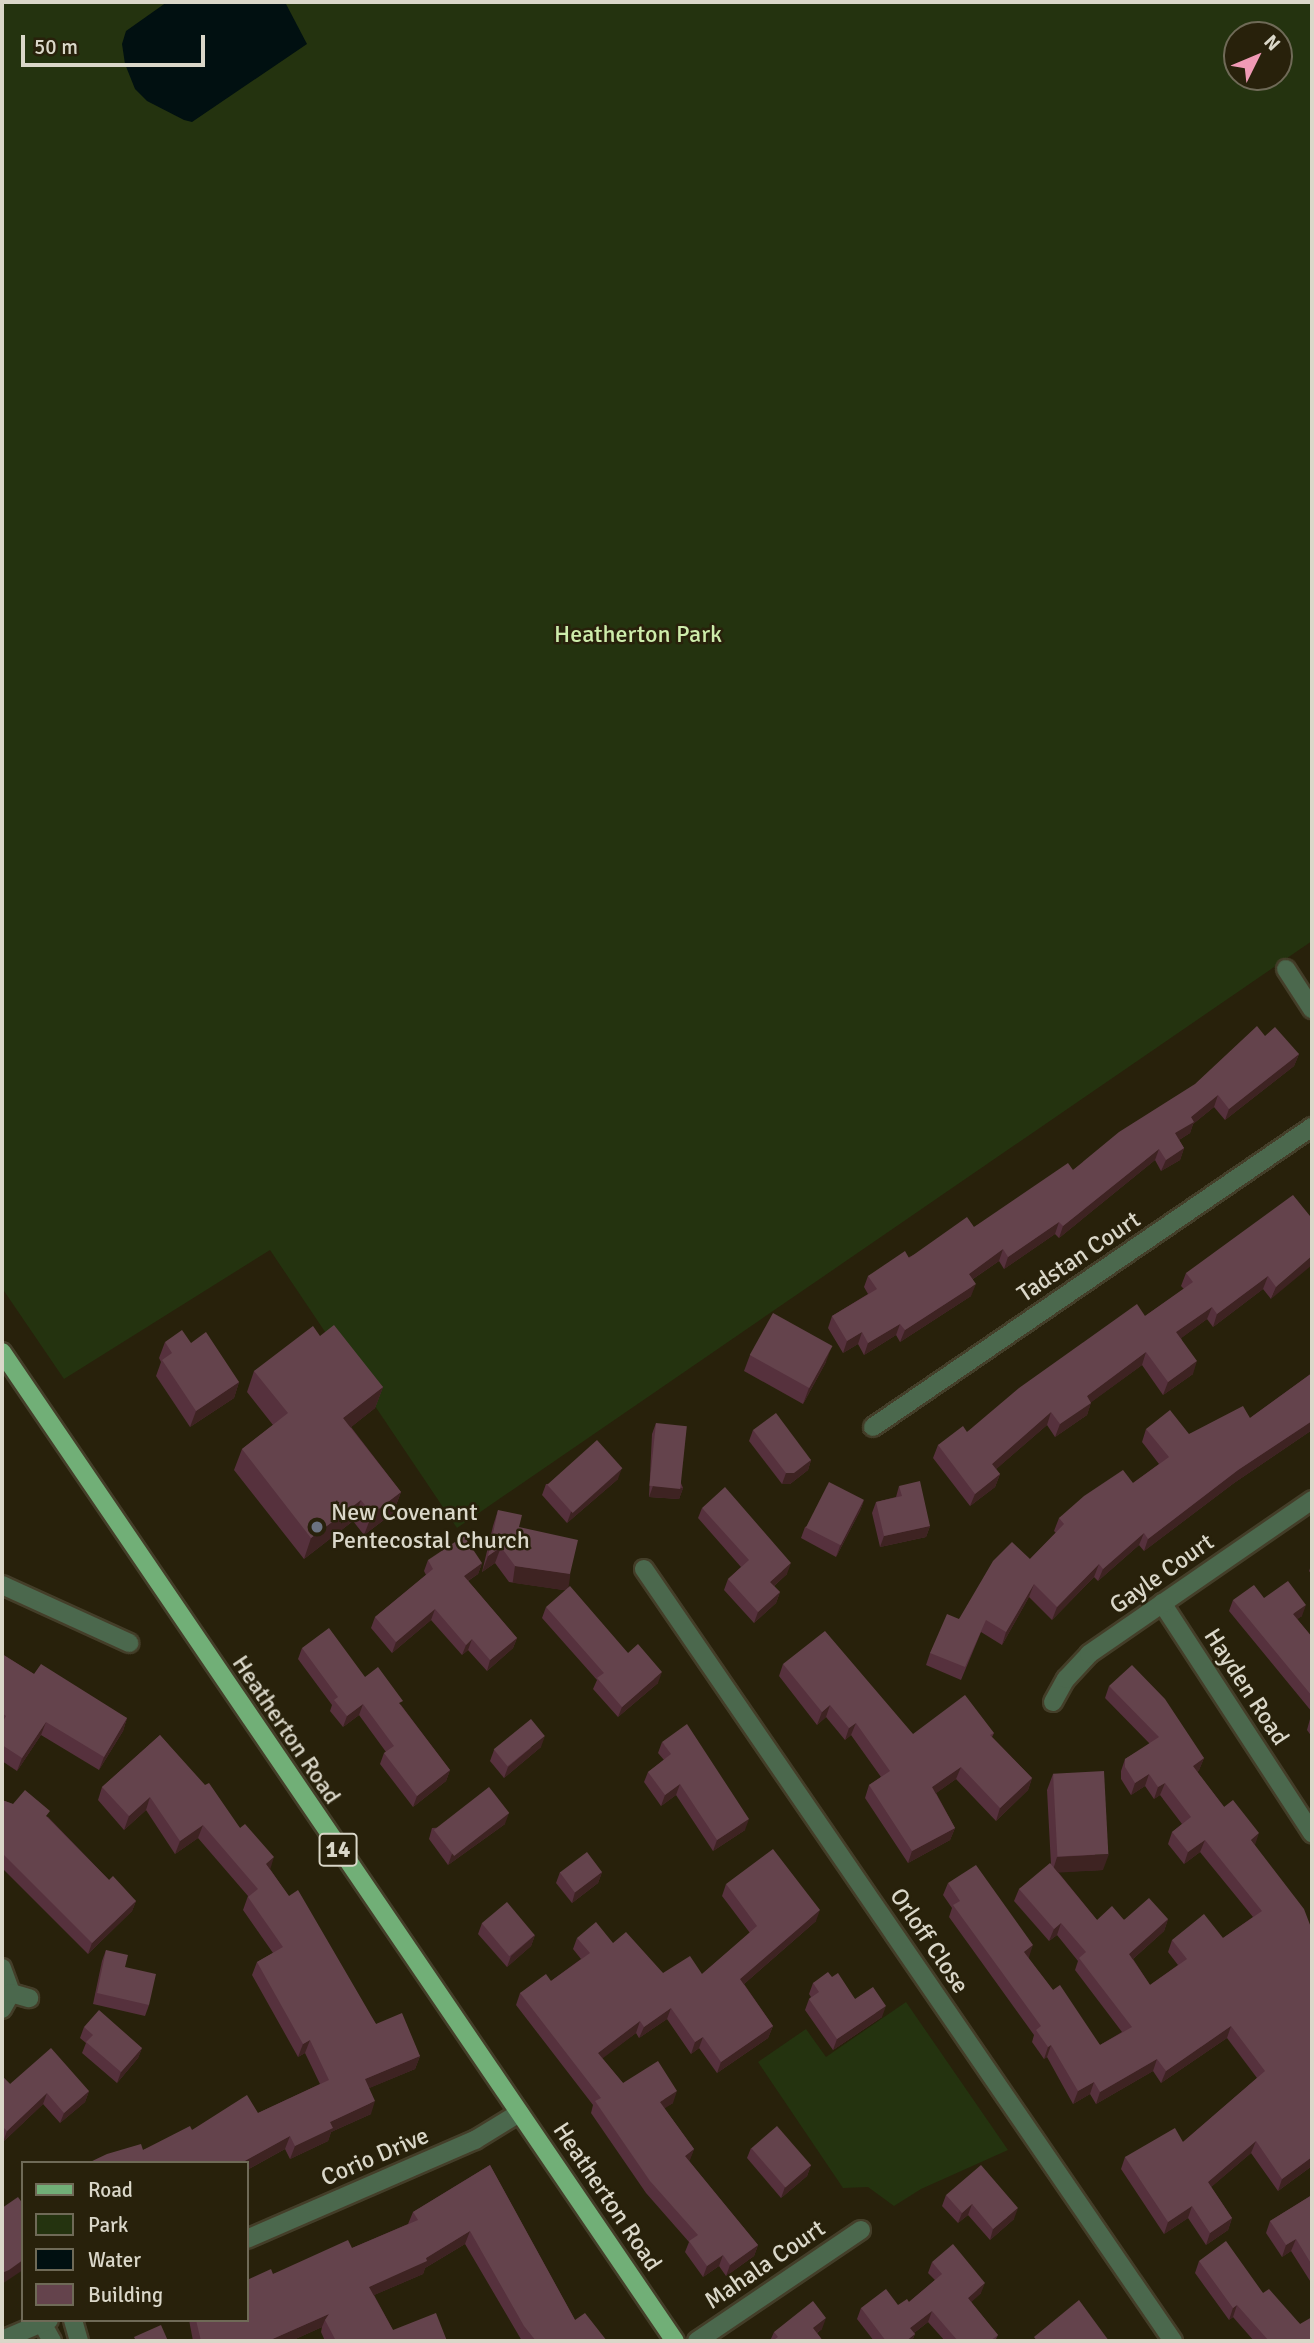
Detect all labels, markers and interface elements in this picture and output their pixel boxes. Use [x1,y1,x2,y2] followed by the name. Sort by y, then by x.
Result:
[24,21,208,65] scale bar
[1223,21,1293,91] north arrow
[1259,30,1285,56] text: N
[34,34,78,60] text: 50 m
[554,621,722,649] park label: Heatherton Park
[1012,1205,1146,1309] street label: Tadstan Court
[331,1499,530,1555] place label: New Covenant Pentecostal Church
[309,1519,325,1535] marker: New Covenant Pentecostal Church
[1104,1528,1220,1620] street label: Gayle Court
[1198,1623,1294,1751] street label: Hayden Road
[226,1650,346,1810] street label: Heatherton Road
[317,1830,359,1870] road number: 14
[883,1883,975,1999] street label: Orloff Close
[547,2117,667,2277] street label: Heatherton Road
[317,2121,433,2193] street label: Corio Drive
[21,2161,248,2322] legend
[88,2177,133,2203] text: Road
[88,2212,128,2238] text: Park
[699,2214,831,2316] street label: Mahala Court
[88,2247,141,2273] text: Water
[88,2282,163,2308] text: Building

